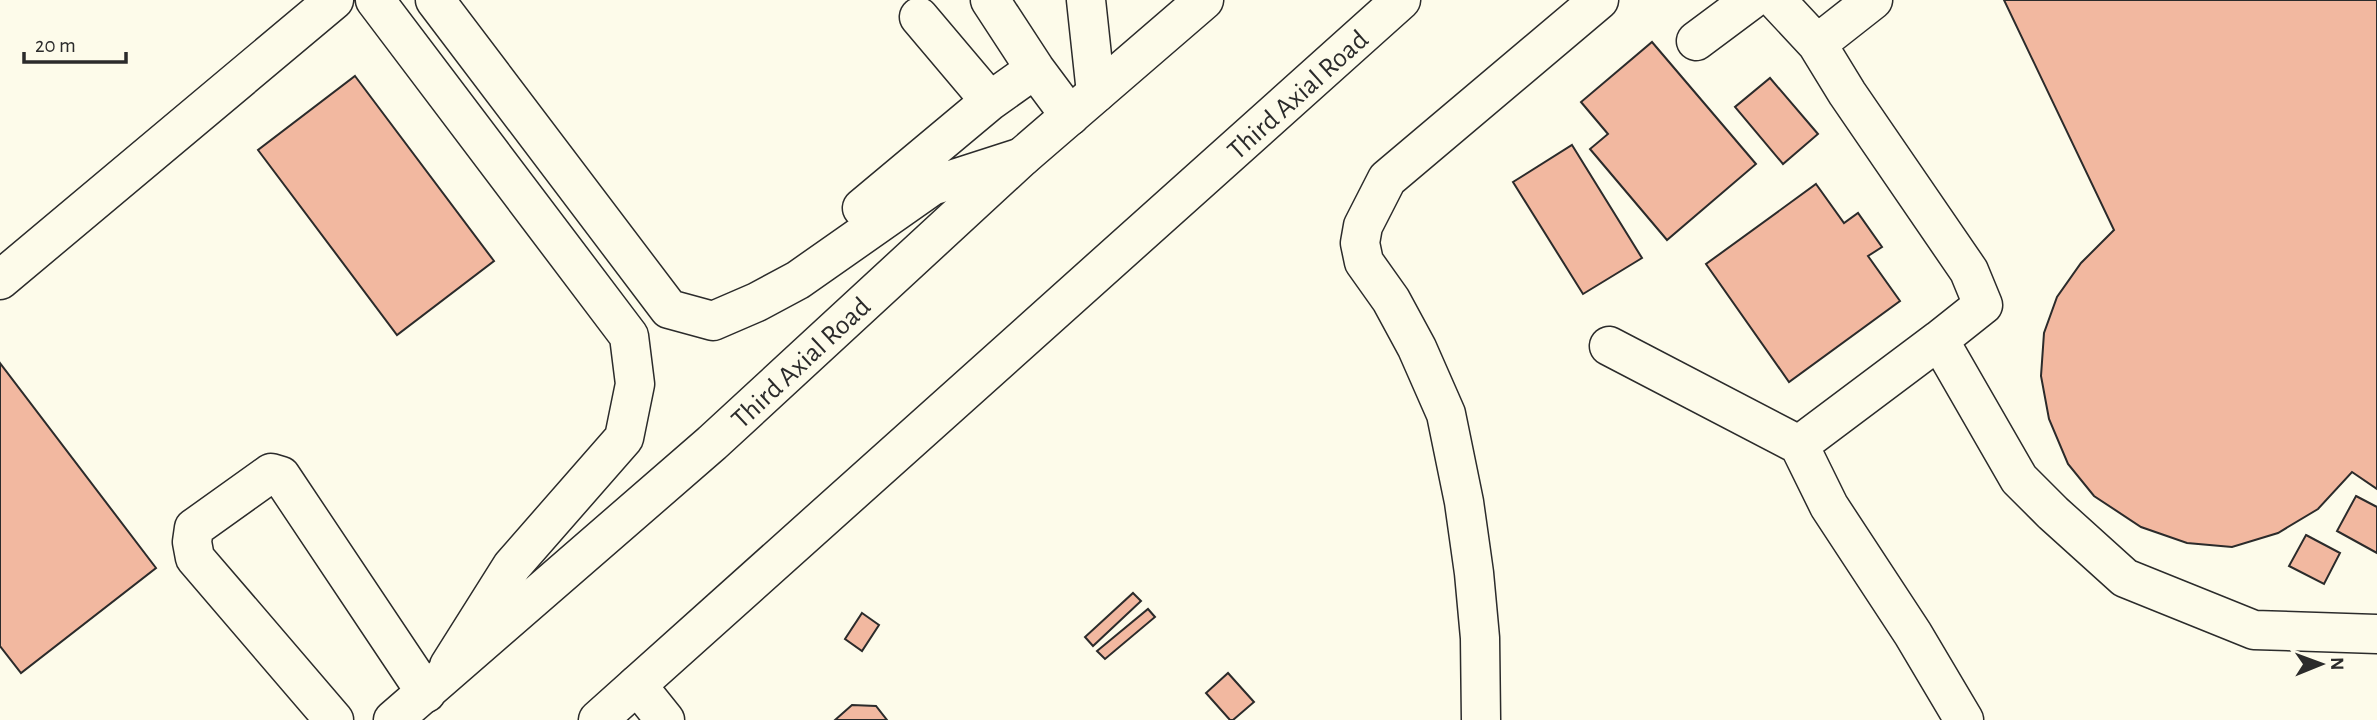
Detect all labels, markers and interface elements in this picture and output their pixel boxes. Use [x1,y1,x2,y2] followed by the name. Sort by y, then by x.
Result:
[24,21,126,65] scale bar
[1223,25,1374,166] street label: Third Axial Road
[35,35,76,56] text: 20 m
[727,292,876,434] street label: Third Axial Road
[2286,629,2356,699] north arrow
[2327,657,2346,671] text: N

